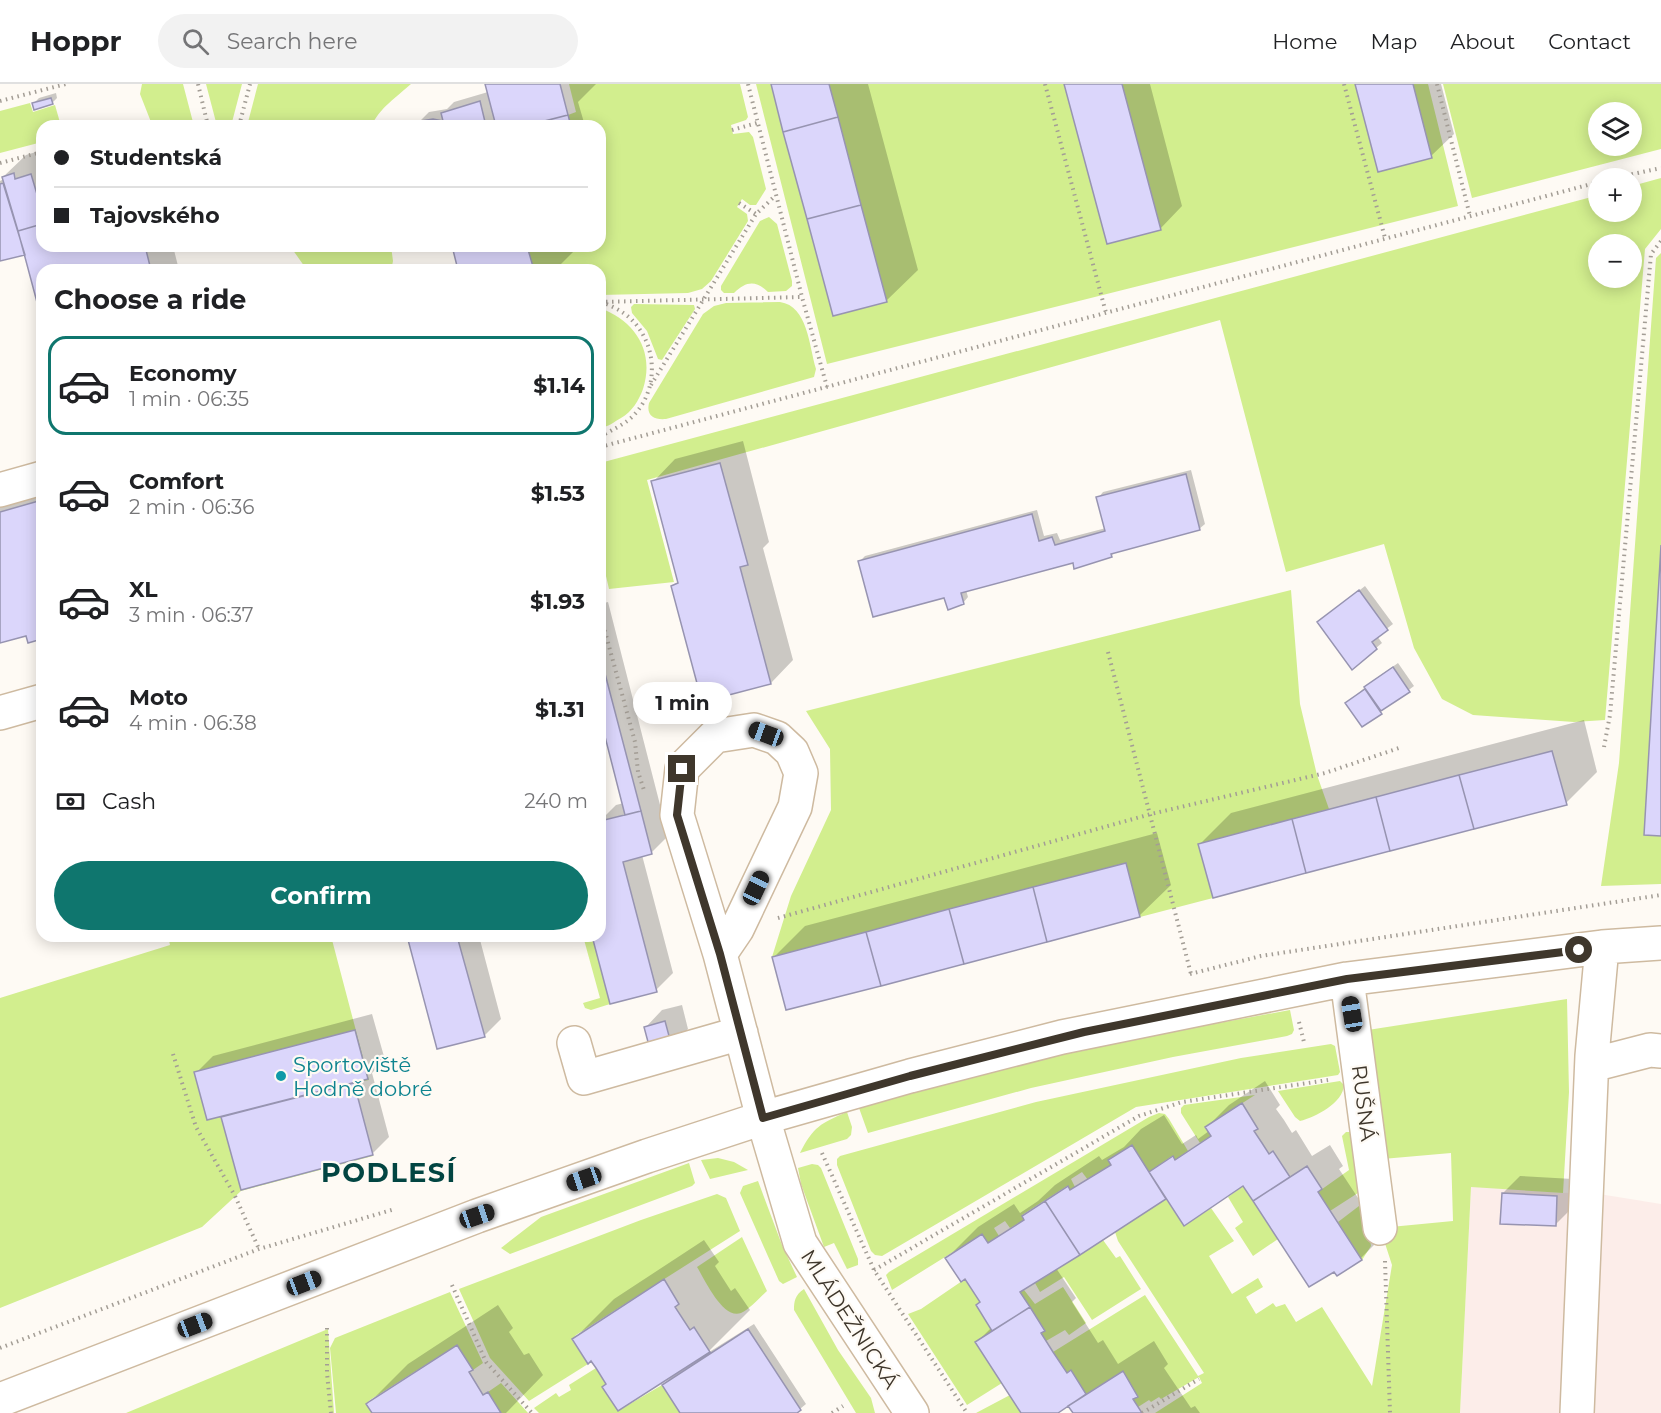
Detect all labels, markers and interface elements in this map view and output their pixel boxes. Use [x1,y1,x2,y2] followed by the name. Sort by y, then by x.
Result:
[158,14,578,68] search box
[30,24,122,58] text: Hoppr
[179,25,212,58] icon: search
[227,28,358,55] text: Search here
[1272,29,1337,54] text: Home
[1370,29,1417,54] text: Map
[1450,29,1515,54] text: About
[1548,29,1631,54] text: Contact
[1588,102,1642,288] map controls
[1588,102,1642,156] button: layers
[90,144,222,171] text: Studentská
[1588,168,1642,222] button: +
[90,202,220,229] text: Tajovského
[1588,234,1642,288] button: −
[54,283,246,316] text: Choose a ride
[57,359,111,413] icon: car
[129,360,237,387] text: Economy
[533,372,585,399] text: $1.14
[129,387,249,411] text: 1 min · 06:35
[57,467,111,521] icon: car
[129,468,224,495] text: Comfort
[531,480,585,507] text: $1.53
[129,495,254,519] text: 2 min · 06:36
[57,575,111,629] icon: car
[129,576,158,603] text: XL
[530,588,585,615] text: $1.93
[129,603,254,627] text: 3 min · 06:37
[632,682,732,724] callout: 1 min
[57,683,111,737] icon: car
[129,684,188,711] text: Moto
[655,691,710,715] text: 1 min
[535,696,585,723] text: $1.31
[129,711,257,735] text: 4 min · 06:38
[746,719,786,749] car
[668,755,695,782] route end
[54,785,87,818] icon: cash
[102,788,156,815] text: Cash
[524,789,588,813] text: 240 m
[54,861,588,930] button: Confirm
[740,868,772,908] car
[1565,936,1592,963] route start
[1340,995,1364,1033] car
[293,1052,432,1101] place label: Sportoviště Hodně dobré
[1347,1063,1381,1144] street label: RUŠNÁ
[274,1069,288,1083] marker: Sportoviště Hodně dobré
[321,1156,458,1189] district label: PODLESÍ
[564,1165,604,1193] car
[457,1202,497,1230] car
[796,1245,905,1394] street label: MLÁDEŽNICKÁ
[284,1268,324,1298] car
[175,1310,215,1340] car

